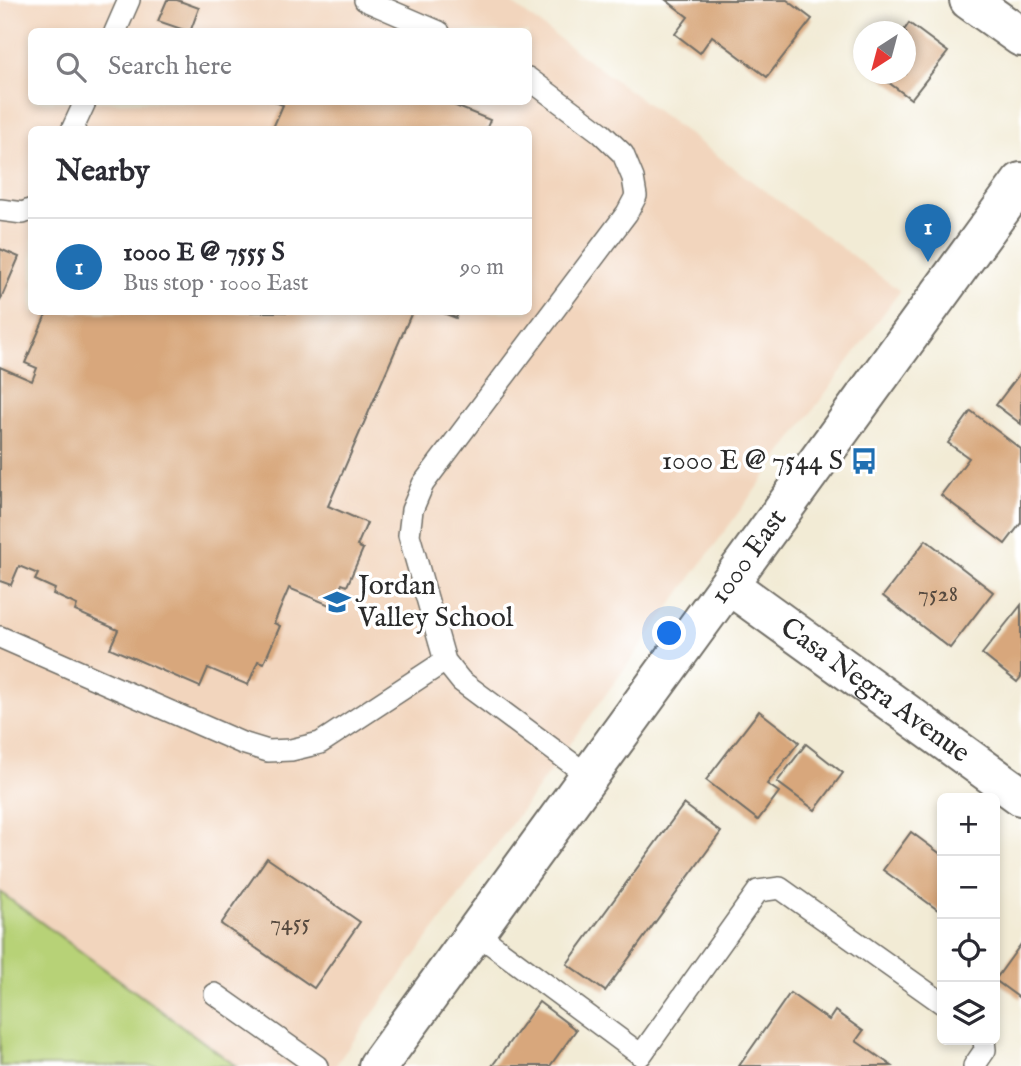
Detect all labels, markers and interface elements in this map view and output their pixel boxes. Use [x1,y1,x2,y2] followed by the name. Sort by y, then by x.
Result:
[853,21,916,84] north arrow
[28,28,532,105] search box
[52,48,90,86] icon: search
[108,50,232,83] text: Search here
[56,153,149,191] text: Nearby
[905,204,951,262] pin: 1
[123,236,285,269] text: 1000 E @ 7555 S
[75,253,83,282] text: 1
[460,253,504,282] text: 90 m
[123,269,308,298] text: Bus stop · 1000 East
[662,444,843,479] place label: 1000 E @ 7544 S
[849,446,879,476] bus stop icon: 1000 E @ 7544 S
[702,502,795,611] street label: 1000 East
[355,569,514,636] place label: Jordan Valley School
[918,579,958,610] house number: 7528
[322,587,352,617] school or university icon: Jordan Valley School
[773,610,977,771] street label: Casa Negra Avenue
[652,616,686,650] your location
[937,793,1000,1045] map controls
[937,793,1000,856] button: +
[937,856,1000,919] button: −
[270,908,310,939] house number: 7455
[937,919,1000,982] button: locate
[937,982,1000,1045] button: layers

